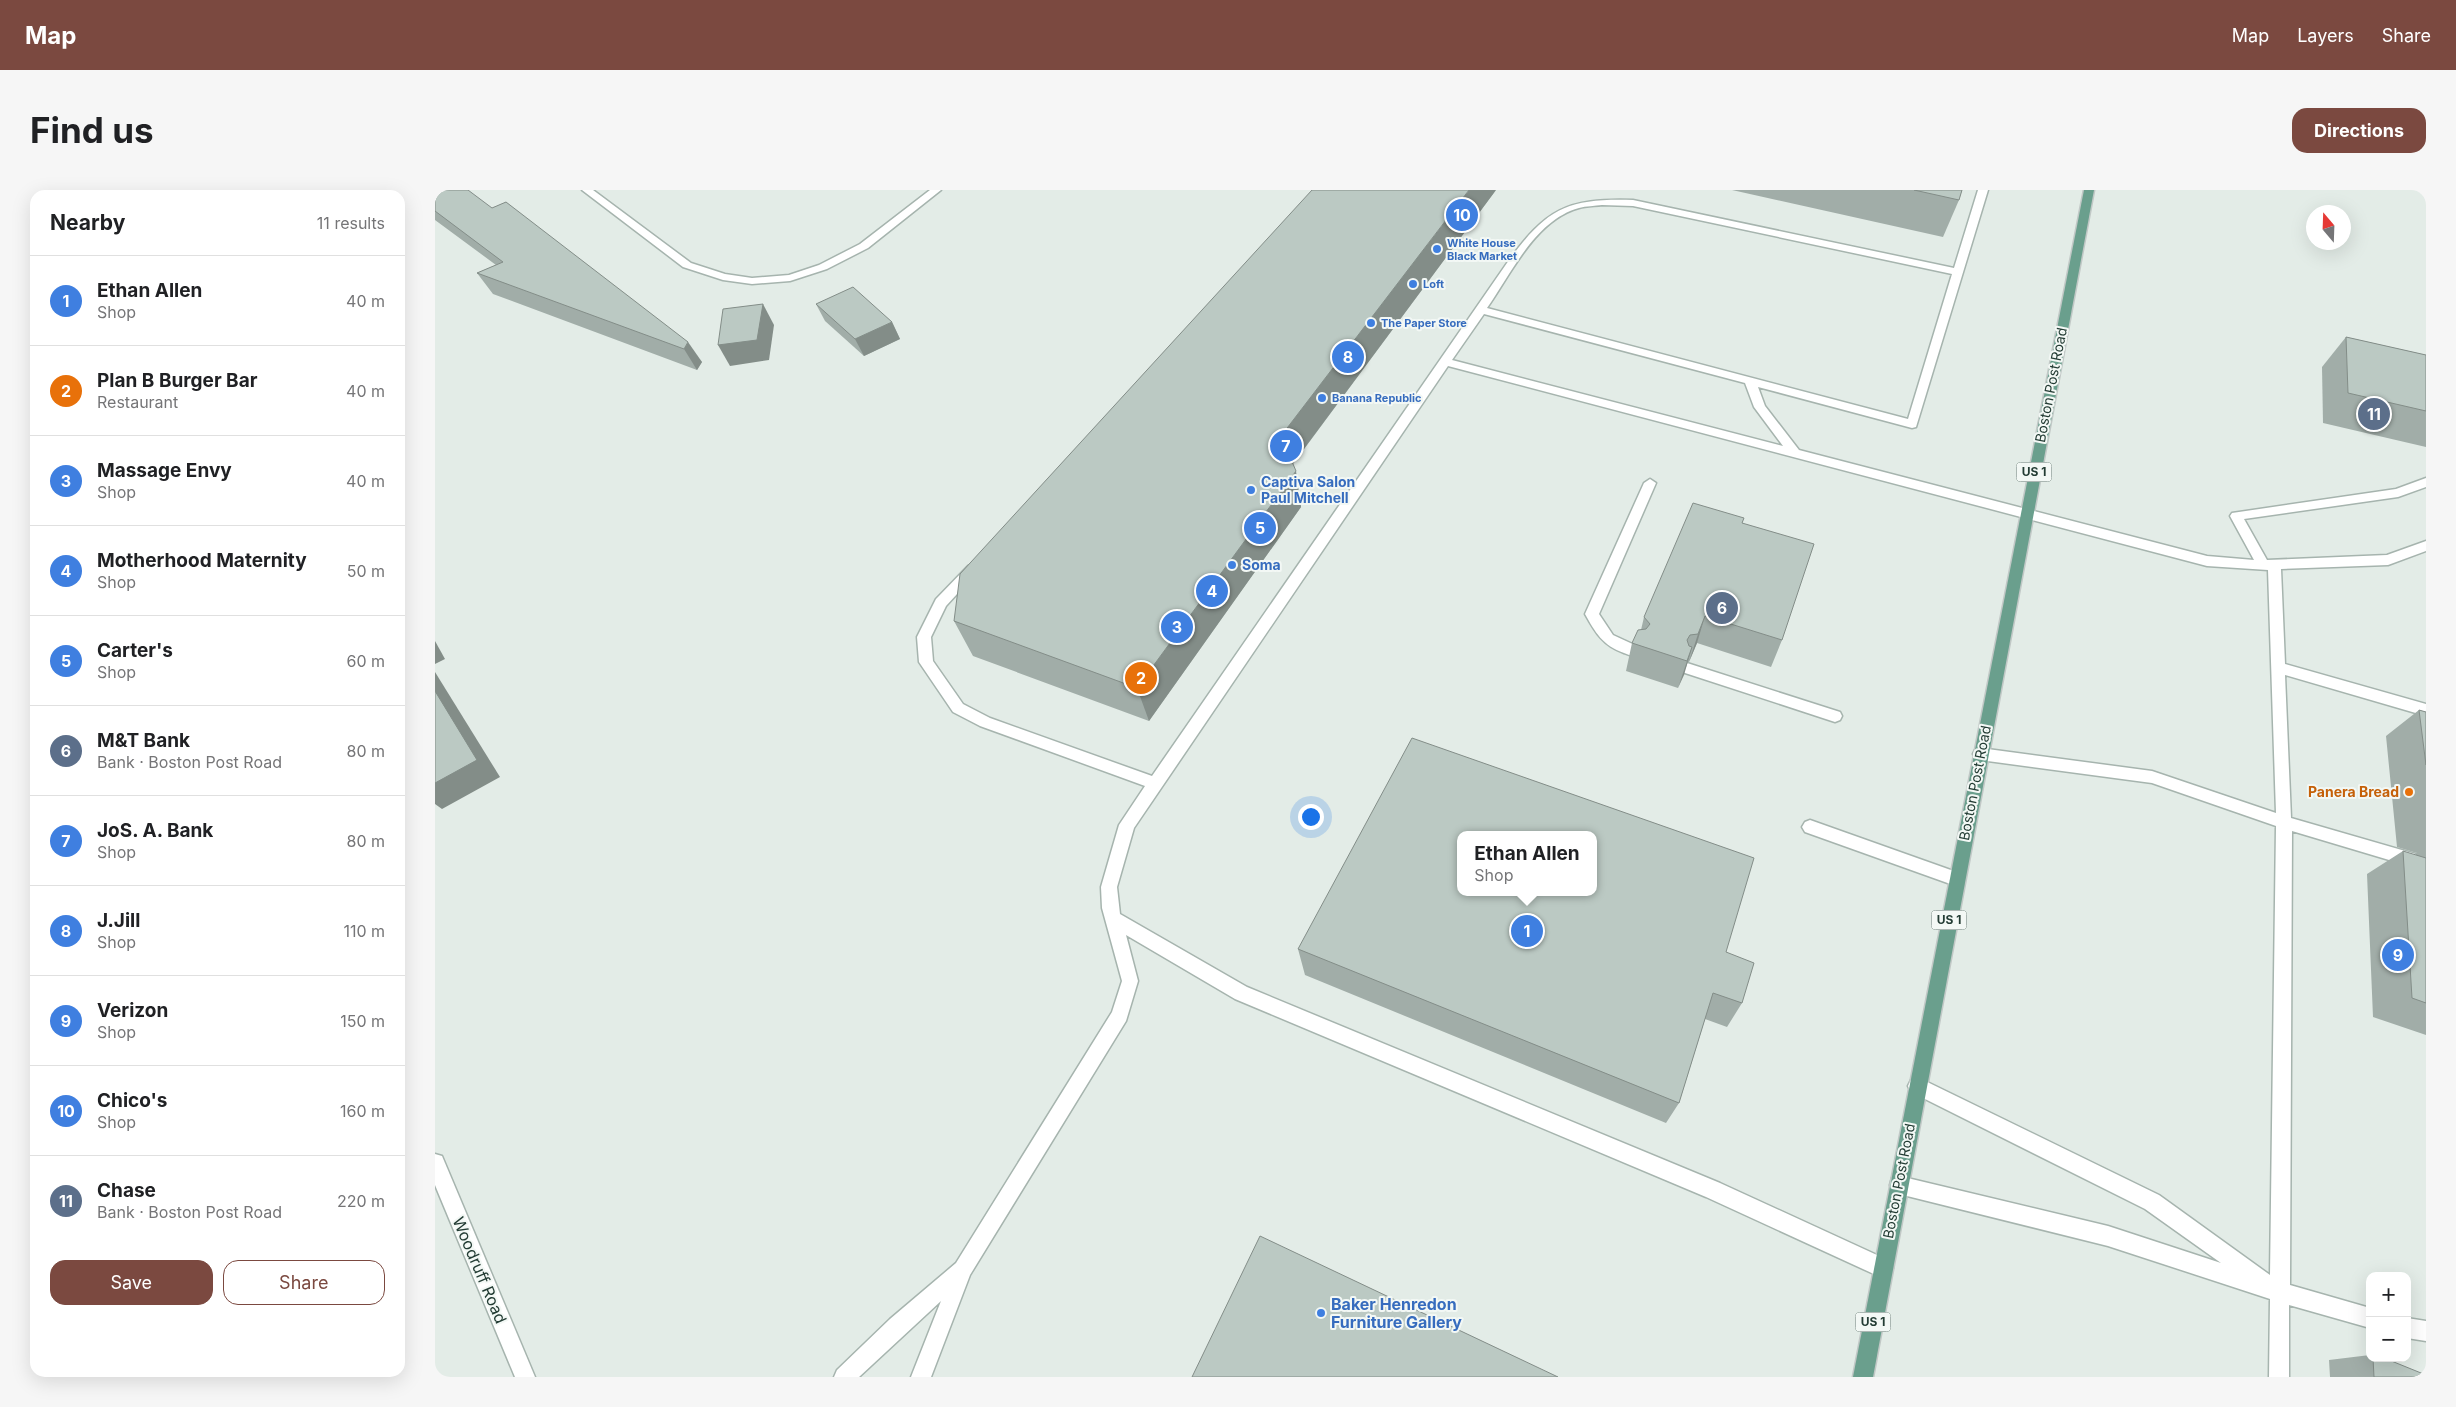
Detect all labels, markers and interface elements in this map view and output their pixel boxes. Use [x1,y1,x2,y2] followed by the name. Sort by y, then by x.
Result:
[25,21,76,50] text: Map
[2232,25,2269,46] text: Map
[2297,25,2354,46] text: Layers
[2382,25,2431,46] text: Share
[2292,108,2426,153] button: Directions
[30,109,154,151] text: Find us
[1446,196,1478,234] pin: 10
[2306,205,2351,250] north arrow
[50,210,125,235] text: Nearby
[317,213,385,233] text: 11 results
[1447,236,1517,263] place label: White House Black Market
[1431,243,1443,255] marker: White House Black Market
[1423,277,1444,291] place label: Loft
[1407,278,1419,290] marker: Loft
[97,279,202,302] text: Ethan Allen
[63,291,69,311] text: 1
[346,291,385,311] text: 40 m
[97,302,136,322] text: Shop
[1381,316,1467,330] place label: The Paper Store
[1365,317,1377,329] marker: The Paper Store
[2031,326,2070,444] street label: Boston Post Road
[1332,338,1364,376] pin: 8
[97,369,257,392] text: Plan B Burger Bar
[61,381,71,401] text: 2
[346,381,385,401] text: 40 m
[1332,391,1422,405] place label: Banana Republic
[97,392,178,412] text: Restaurant
[1316,392,1328,404] marker: Banana Republic
[2358,395,2390,433] pin: 11
[1270,427,1302,465] pin: 7
[97,459,232,482] text: Massage Envy
[2017,462,2051,482] road number: US 1
[61,471,71,491] text: 3
[346,471,385,491] text: 40 m
[1261,473,1355,506] place label: Captiva Salon Paul Mitchell
[97,482,136,502] text: Shop
[1245,484,1257,496] marker: Captiva Salon Paul Mitchell
[1244,509,1276,547] pin: 5
[97,549,307,572] text: Motherhood Maternity
[1242,556,1281,573] place label: Soma
[1226,559,1238,571] marker: Soma
[61,561,71,581] text: 4
[347,561,385,581] text: 50 m
[97,572,136,592] text: Shop
[1196,572,1228,610] pin: 4
[1706,589,1738,627] pin: 6
[1161,608,1193,646] pin: 3
[97,639,173,662] text: Carter's
[61,651,71,671] text: 5
[346,651,385,671] text: 60 m
[1125,659,1157,697] pin: 2
[97,662,136,682] text: Shop
[1955,724,1994,842] street label: Boston Post Road
[97,729,190,752] text: M&T Bank
[61,741,71,761] text: 6
[346,741,385,761] text: 80 m
[97,752,282,772] text: Bank · Boston Post Road
[2308,783,2399,800] place label: Panera Bread
[2403,786,2415,798] marker: Panera Bread
[1298,804,1324,830] your location
[97,819,213,842] text: JoS. A. Bank
[61,831,71,851] text: 7
[346,831,385,851] text: 80 m
[1457,831,1597,896] popup
[97,842,136,862] text: Shop
[1474,842,1580,865] text: Ethan Allen
[1474,865,1513,885] text: Shop
[97,909,140,932] text: J.Jill
[1931,910,1967,930] road number: US 1
[1511,912,1543,950] pin: 1
[61,921,71,941] text: 8
[343,921,385,941] text: 110 m
[97,932,136,952] text: Shop
[2382,936,2414,974] pin: 9
[97,999,168,1022] text: Verizon
[61,1011,71,1031] text: 9
[340,1011,385,1031] text: 150 m
[97,1022,136,1042] text: Shop
[97,1089,167,1112] text: Chico's
[57,1101,75,1121] text: 10
[340,1101,385,1121] text: 160 m
[97,1112,136,1132] text: Shop
[1879,1122,1918,1240] street label: Boston Post Road
[97,1179,156,1202] text: Chase
[59,1191,73,1211] text: 11
[337,1191,385,1211] text: 220 m
[97,1202,282,1222] text: Bank · Boston Post Road
[449,1214,511,1326] street label: Woodruff Road
[50,1260,213,1305] button: Save
[223,1260,385,1305] button: Share
[2366,1272,2411,1362] map controls
[2366,1272,2411,1317] button: +
[1331,1294,1462,1332] place label: Baker Henredon Furniture Gallery
[1315,1307,1327,1319] marker: Baker Henredon Furniture Gallery
[1855,1312,1891,1332] road number: US 1
[2366,1317,2411,1362] button: −

